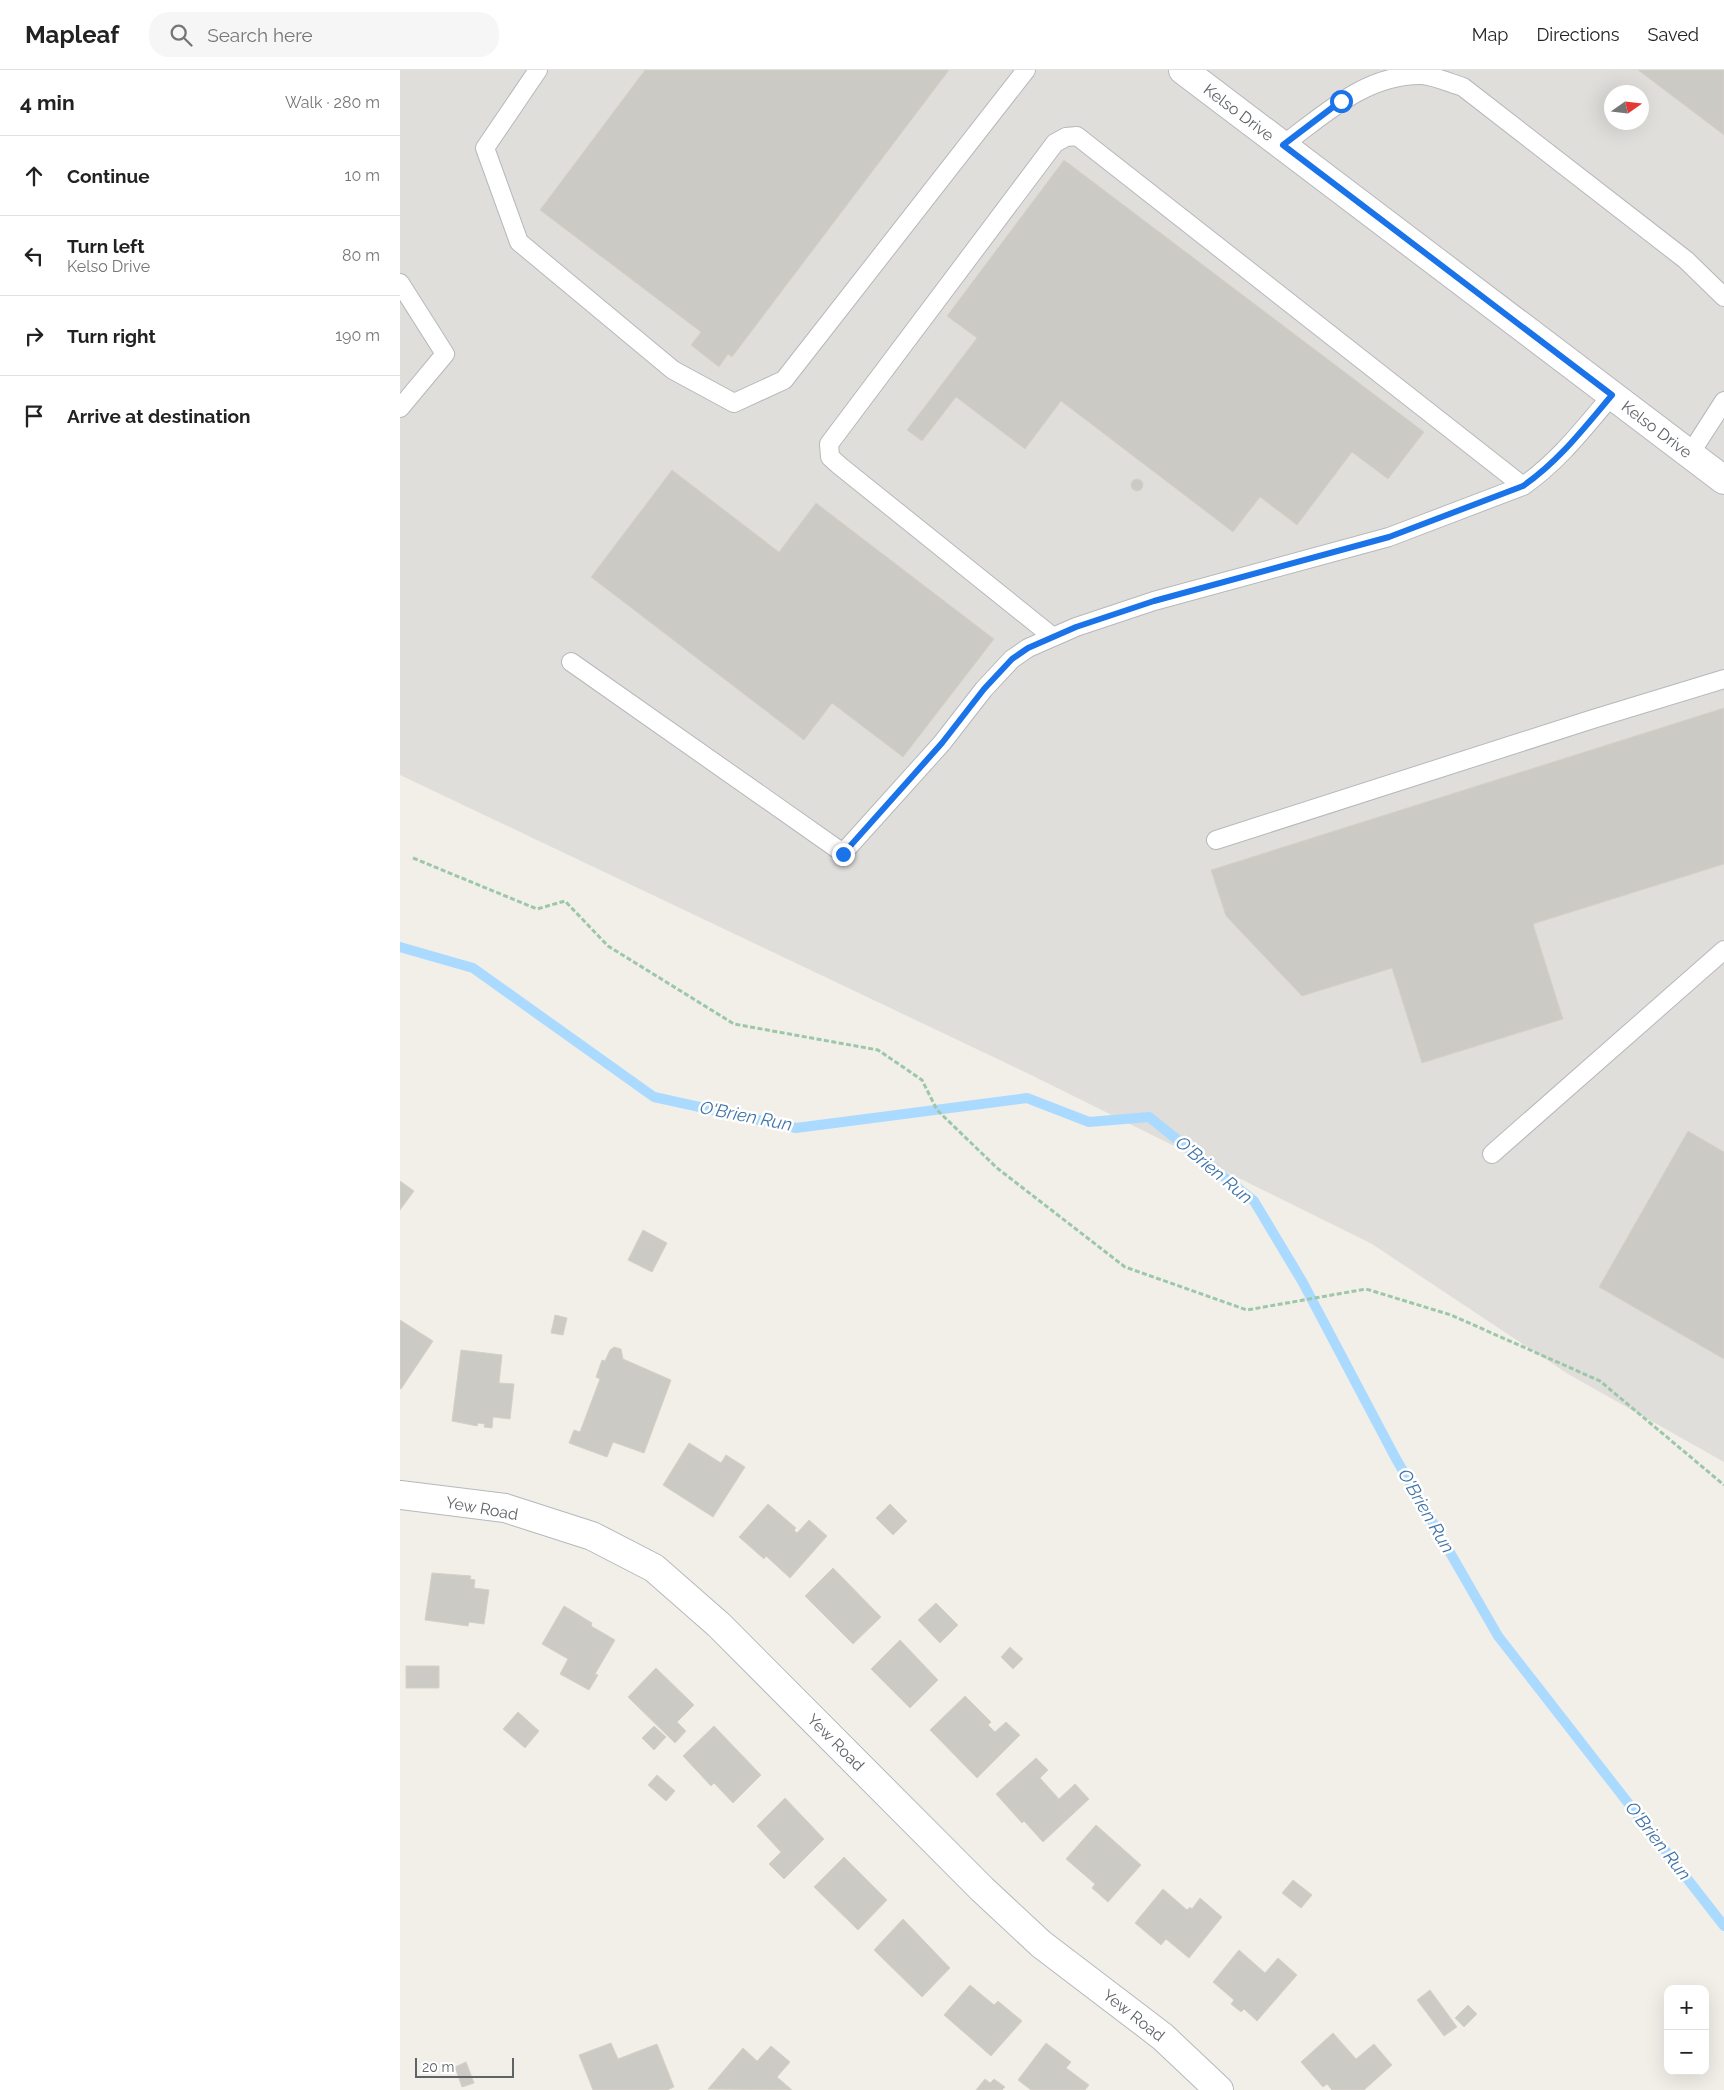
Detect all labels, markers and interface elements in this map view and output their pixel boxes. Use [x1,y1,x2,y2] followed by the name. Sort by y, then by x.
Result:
[149,12,499,57] search box
[25,20,119,49] text: Mapleaf
[167,21,195,49] icon: search
[207,24,313,46] text: Search here
[1472,24,1508,45] text: Map
[1536,24,1620,45] text: Directions
[1648,24,1699,45] text: Saved
[1200,80,1278,145] street label: Kelso Drive
[1604,85,1649,130] north arrow
[20,90,75,115] text: 4 min
[1330,90,1353,113] route start
[285,93,380,112] text: Walk · 280 m
[20,162,48,190] icon: ahead
[67,165,150,187] text: Continue
[345,166,380,185] text: 10 m
[67,235,144,257] text: Turn left
[20,242,48,270] icon: left
[342,246,380,265] text: 80 m
[67,257,150,276] text: Kelso Drive
[20,322,48,350] icon: right
[67,325,156,347] text: Turn right
[335,326,380,345] text: 190 m
[1618,397,1696,462] street label: Kelso Drive
[20,402,48,430] icon: arrive
[67,405,251,427] text: Arrive at destination
[832,843,855,866] route end
[698,1096,794,1135] water label: O'Brien Run
[1172,1131,1257,1208] water label: O'Brien Run
[1394,1465,1459,1557] water label: O'Brien Run
[444,1493,520,1524] street label: Yew Road
[803,1710,868,1775] street label: Yew Road
[1621,1797,1695,1884] water label: O'Brien Run
[1099,1985,1168,2045] street label: Yew Road
[1664,1985,1709,2075] map controls
[1664,1985,1709,2030] button: +
[1664,2030,1709,2075] button: −
[415,2055,514,2078] scale bar
[422,2059,454,2075] text: 20 m

